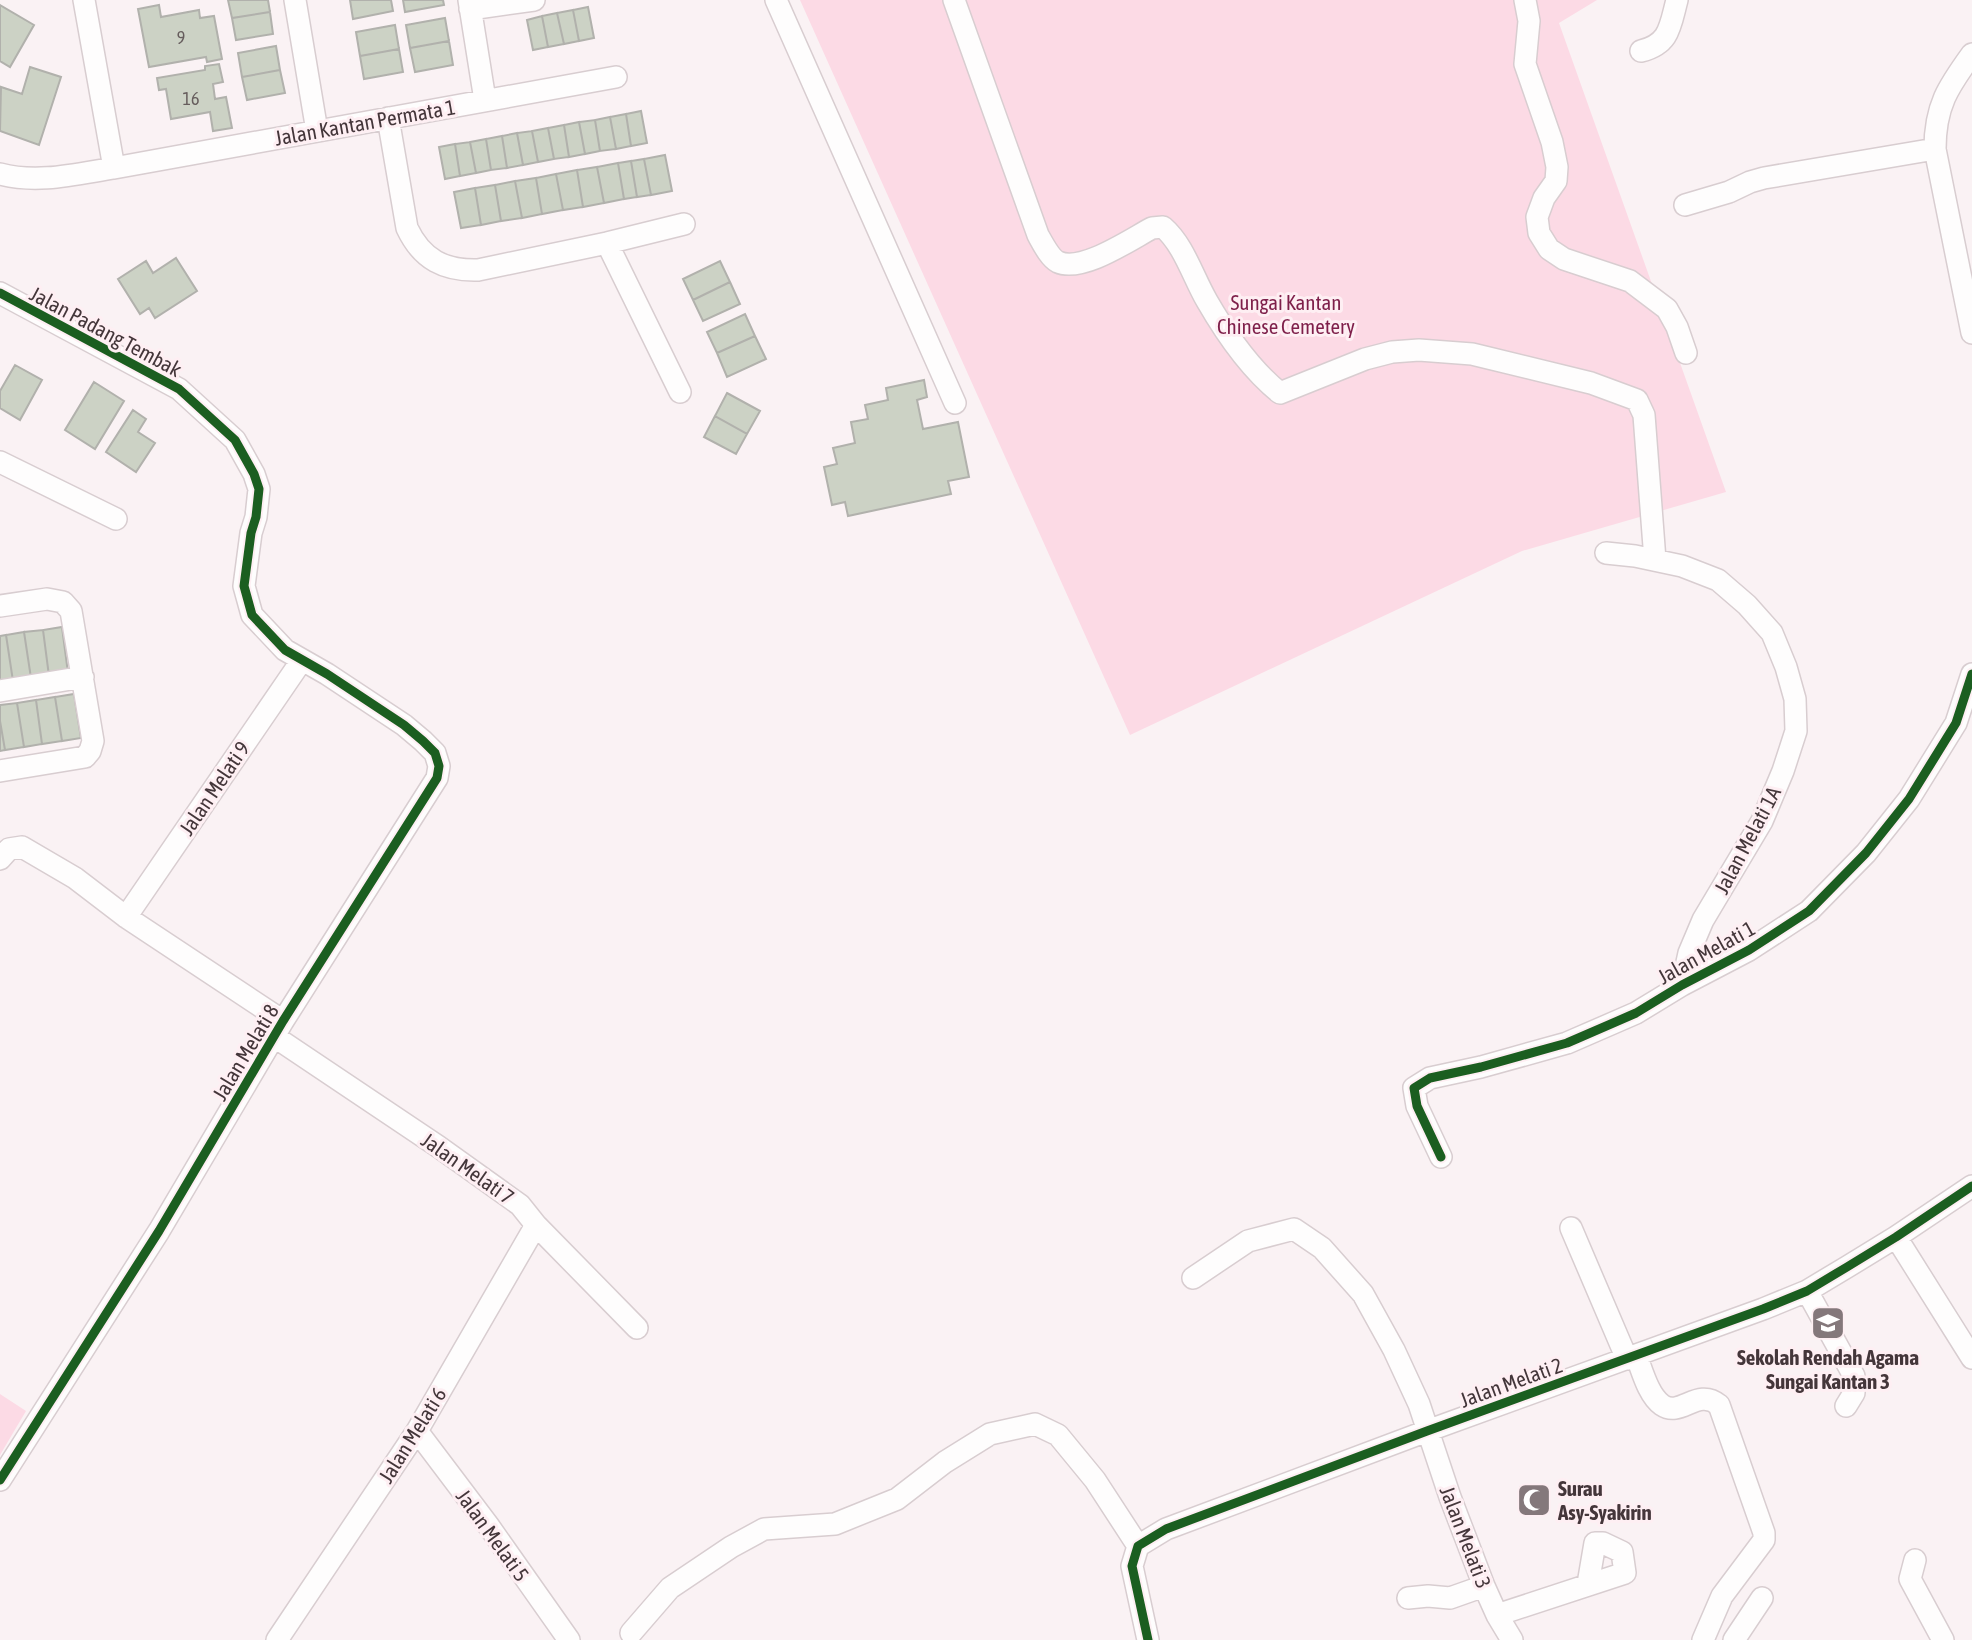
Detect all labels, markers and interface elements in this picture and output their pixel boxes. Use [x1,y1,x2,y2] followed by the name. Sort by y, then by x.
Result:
[177,27,185,48] house number: 9
[183,88,199,109] house number: 16
[273,94,457,150] street label: Jalan Kantan Permata 1
[26,281,186,381] street label: Jalan Padang Tembak
[1217,290,1355,338] park label: Sungai Kantan Chinese Cemetery
[174,737,254,839] street label: Jalan Melati 9
[1709,782,1786,898] street label: Jalan Melati 1A
[1653,915,1759,989] street label: Jalan Melati 1
[207,1000,283,1104] street label: Jalan Melati 8
[417,1127,519,1209] street label: Jalan Melati 7
[1809,1304,1847,1342] school or university icon: Sekolah Rendah Agama Sungai Kantan 3
[1737,1345,1919,1393] place label: Sekolah Rendah Agama Sungai Kantan 3
[1456,1352,1566,1412] street label: Jalan Melati 2
[373,1383,451,1487] street label: Jalan Melati 6
[1557,1476,1652,1524] place label: Surau Asy-Syakirin
[1515,1481,1553,1519] mosque icon: Surau Asy-Syakirin
[1436,1483,1496,1591] street label: Jalan Melati 3
[452,1484,534,1586] street label: Jalan Melati 5

